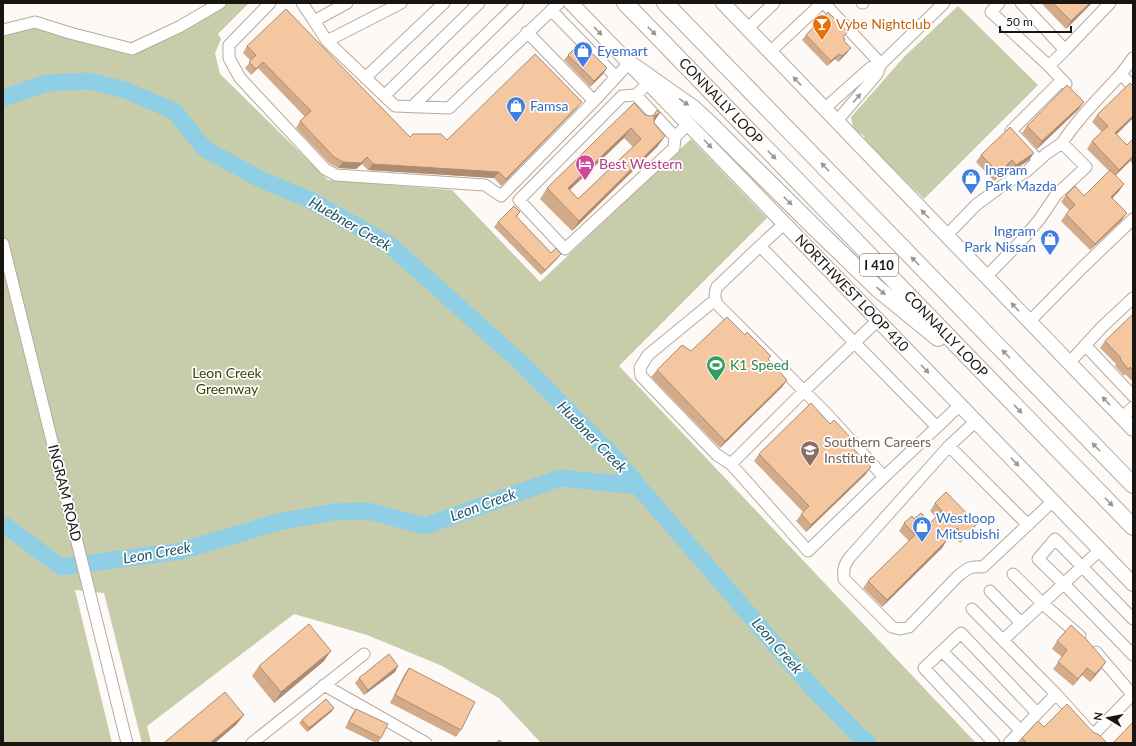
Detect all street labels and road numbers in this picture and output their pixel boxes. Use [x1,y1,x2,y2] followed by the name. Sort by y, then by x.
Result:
[676,54,767,147] street label: CONNALLY LOOP
[792,231,913,355] street label: NORTHWEST LOOP 410
[860,254,898,276] road number: I 410
[901,287,992,380] street label: CONNALLY LOOP
[45,443,86,543] street label: INGRAM ROAD

